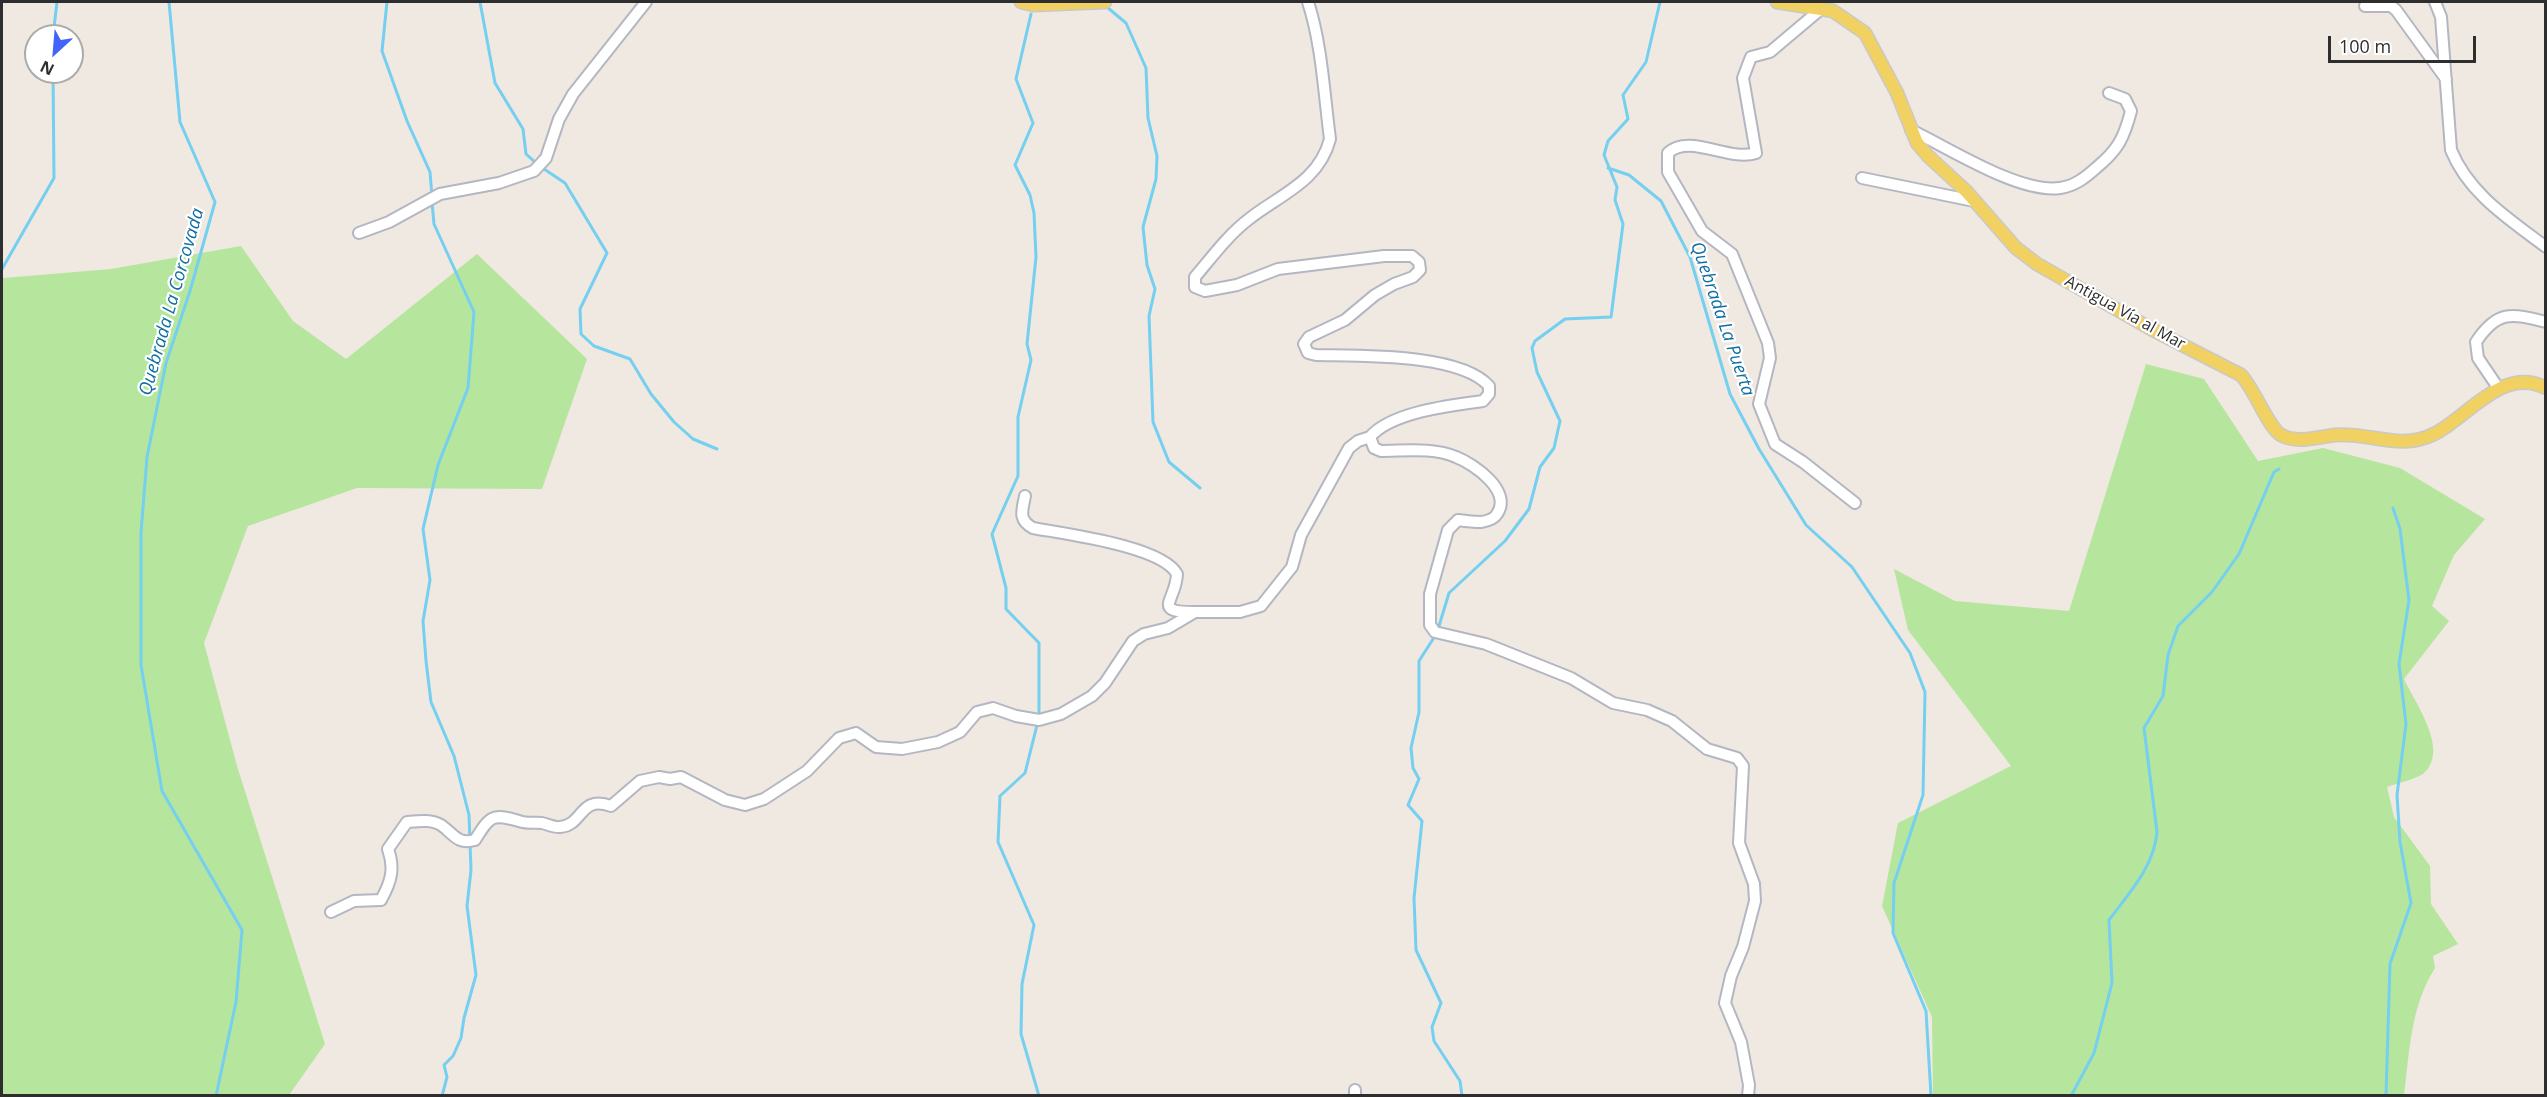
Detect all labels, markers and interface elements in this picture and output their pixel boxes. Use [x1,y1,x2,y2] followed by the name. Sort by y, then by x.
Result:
[24,24,84,84] north arrow
[2331,24,2480,62] scale bar
[2339,34,2391,58] text: 100 m
[36,56,58,81] text: N
[135,206,209,398] water label: Quebrada La Corcovada
[1686,239,1758,399] water label: Quebrada La Puerta
[2061,272,2189,354] street label: Antigua Vía al Mar

